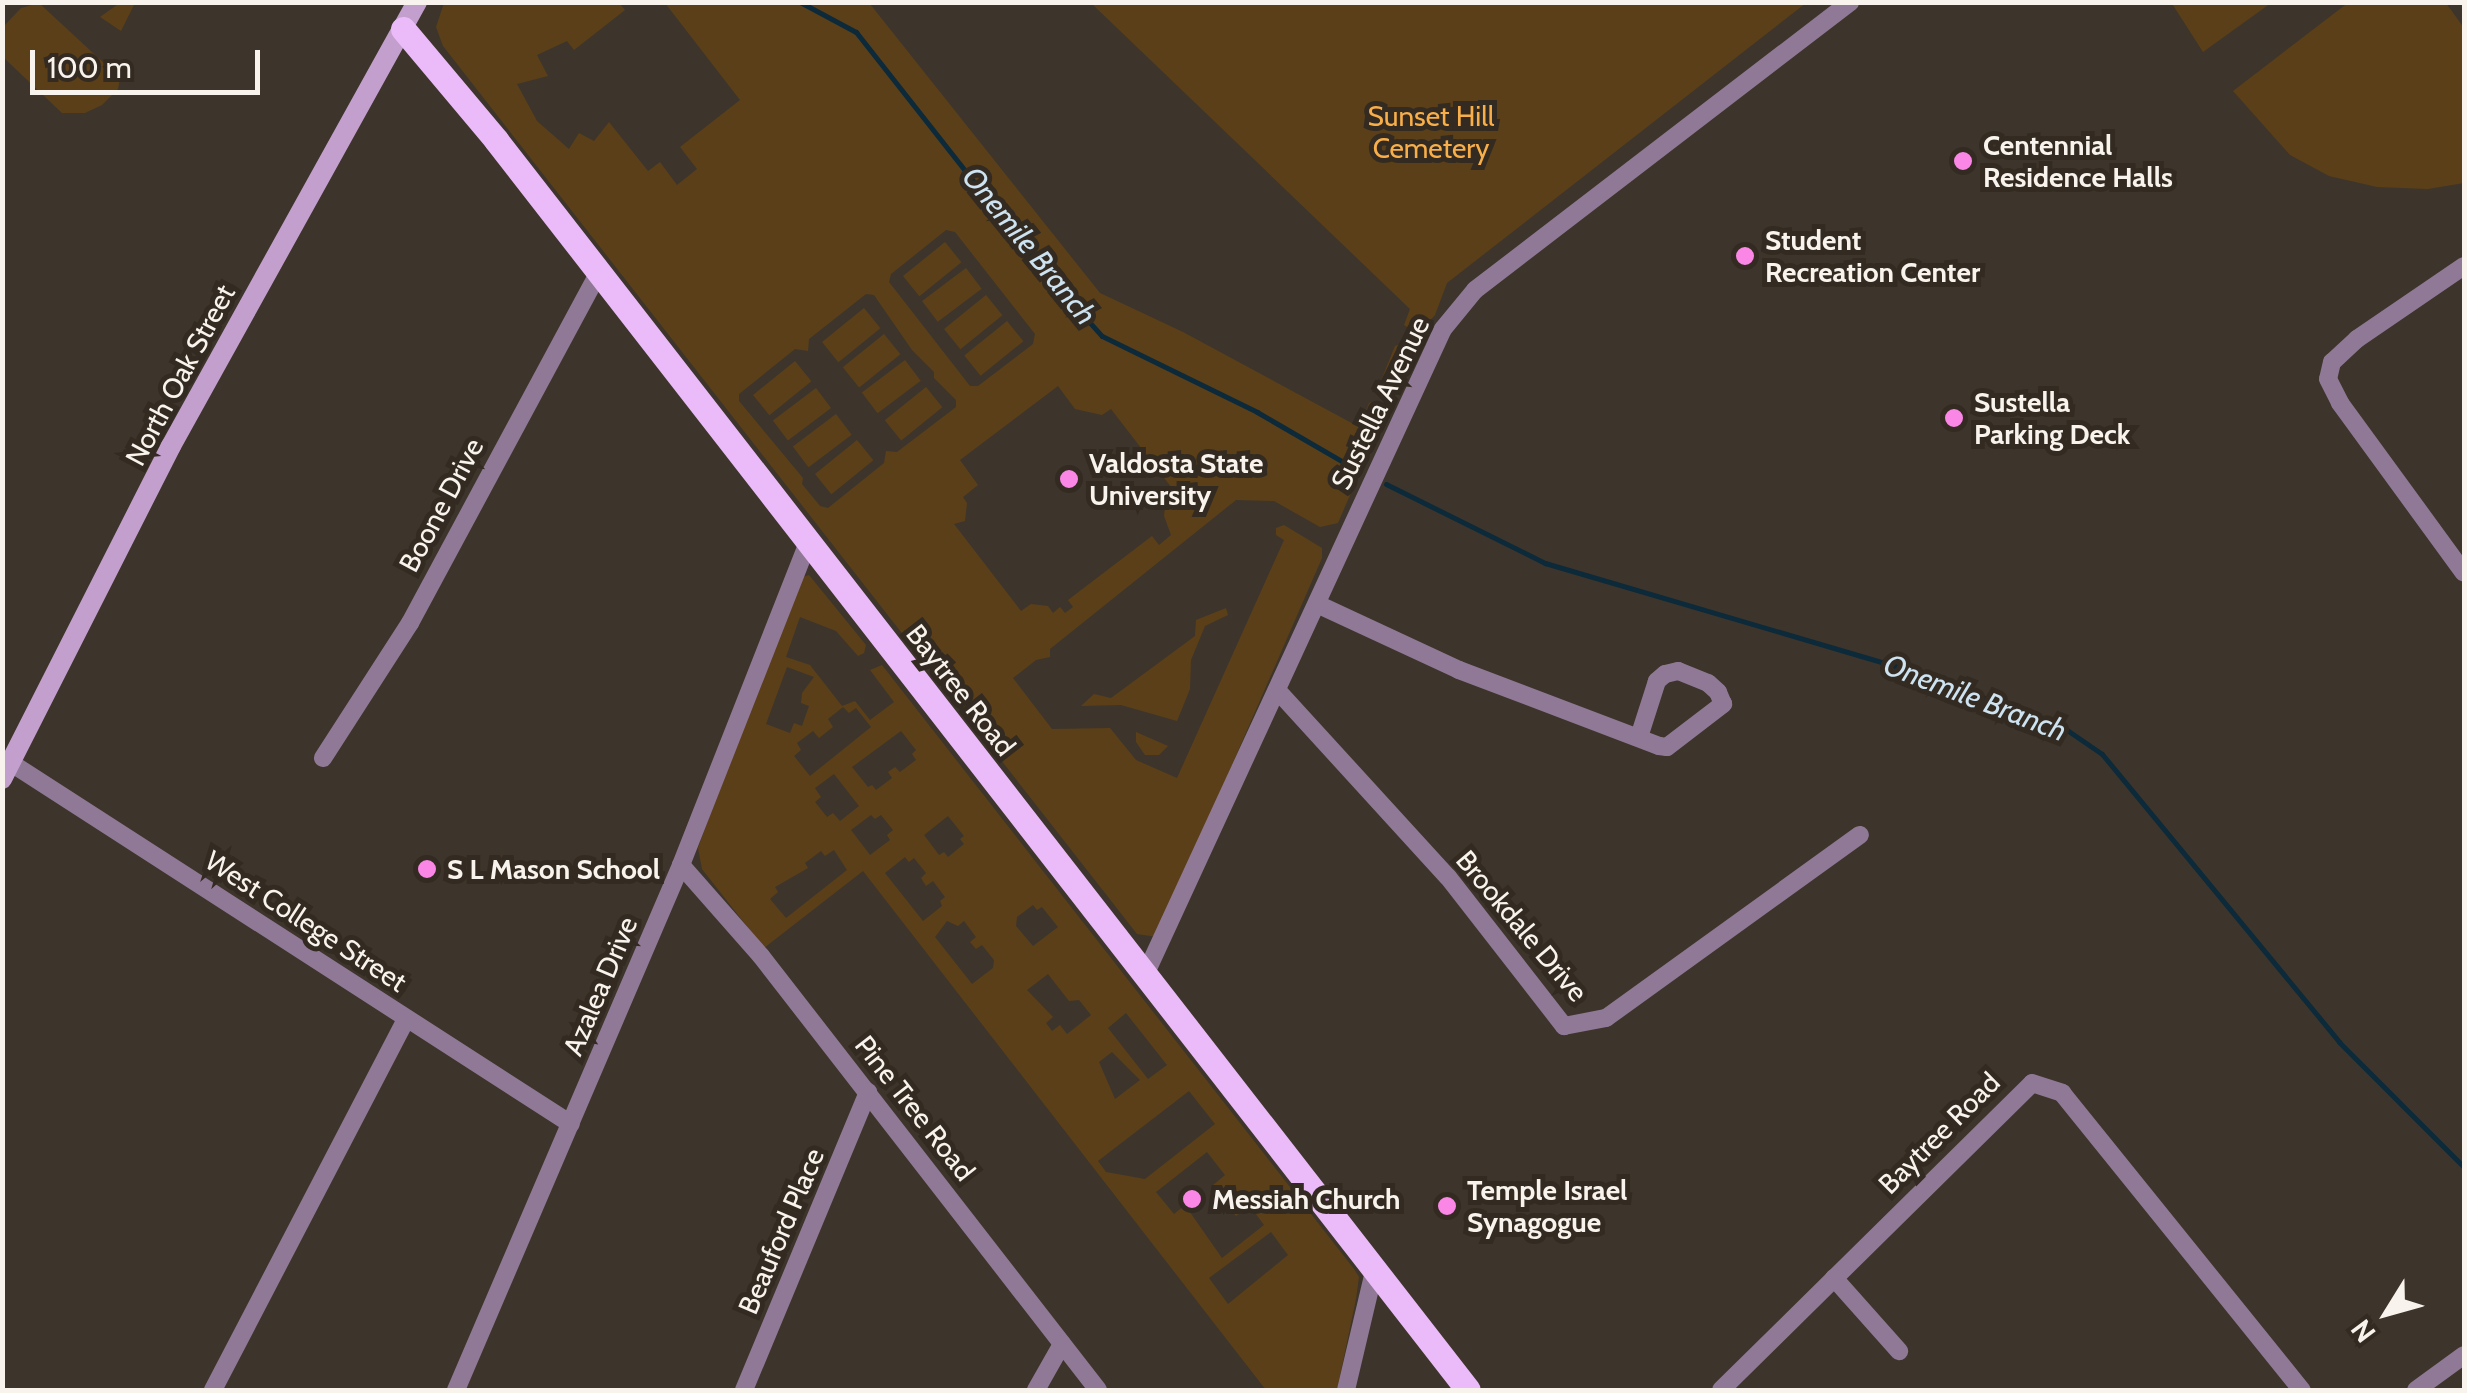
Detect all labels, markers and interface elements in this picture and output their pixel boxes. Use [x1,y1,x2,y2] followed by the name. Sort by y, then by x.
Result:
[35,30,265,92] scale bar
[47,49,132,86] text: 100 m
[1368,99,1494,165] park label: Sunset Hill Cemetery
[1983,128,2173,194] place label: Centennial Residence Halls
[1952,150,1974,172] marker: Centennial Residence Halls
[954,160,1104,332] water label: Onemile Branch
[1765,223,1980,289] place label: Student Recreation Center
[1734,245,1756,267] marker: Student Recreation Center
[118,279,242,471] street label: North Oak Street
[1324,311,1436,495] street label: Sustella Avenue
[1974,385,2130,451] place label: Sustella Parking Deck
[1943,407,1965,429] marker: Sustella Parking Deck
[392,432,490,578] street label: Boone Drive
[1089,446,1263,512] place label: Valdosta State University
[1058,468,1080,490] marker: Valdosta State University
[899,618,1023,762] street label: Baytree Road
[1879,647,2071,749] water label: Onemile Branch
[199,843,413,999] street label: West College Street
[1449,844,1595,1008] street label: Brookdale Drive
[447,852,660,886] place label: S L Mason School
[416,858,438,880] marker: S L Mason School
[556,912,644,1060] street label: Azalea Drive
[848,1029,982,1187] street label: Pine Tree Road
[1871,1065,2007,1201] street label: Baytree Road
[731,1143,831,1319] street label: Beauford Place
[1467,1173,1627,1239] place label: Temple Israel Synagogue
[1212,1182,1400,1216] place label: Messiah Church
[1181,1188,1203,1210] marker: Messiah Church
[1436,1195,1458,1217] marker: Temple Israel Synagogue
[2337,1263,2437,1363] north arrow
[2344,1313,2383,1349] text: N

